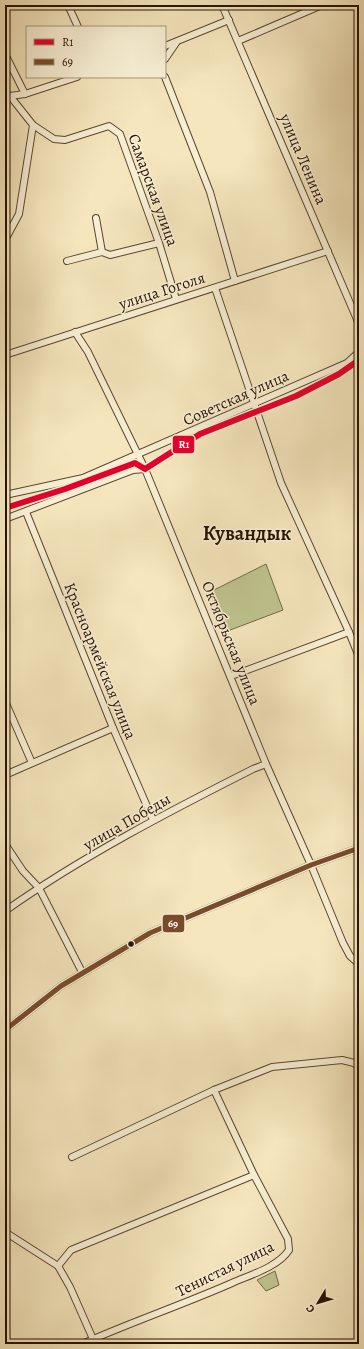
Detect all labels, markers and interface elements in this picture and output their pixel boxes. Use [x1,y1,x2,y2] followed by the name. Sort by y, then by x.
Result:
[26,26,166,78] legend
[62,34,73,50] text: R1
[62,54,73,70] text: 69
[274,109,332,208] street label: улица Ленина
[122,131,184,250] street label: Самарская улица
[115,267,208,316] street label: улица Гоголя
[180,365,293,431] street label: Советская улица
[172,435,195,454] line badge: R1
[179,437,190,452] text: R1
[203,520,292,547] district label: Кувандык
[196,578,266,709] street label: Октябрьская улица
[58,579,142,743] street label: Красноармейская улица
[78,788,175,856] street label: улица Победы
[162,914,185,933] line badge: 69
[168,916,178,931] text: 69
[126,939,136,949] unlabelled marker
[172,1235,278,1302] street label: Тенистая улица
[298,1283,338,1323] north arrow
[302,1301,319,1316] text: С

